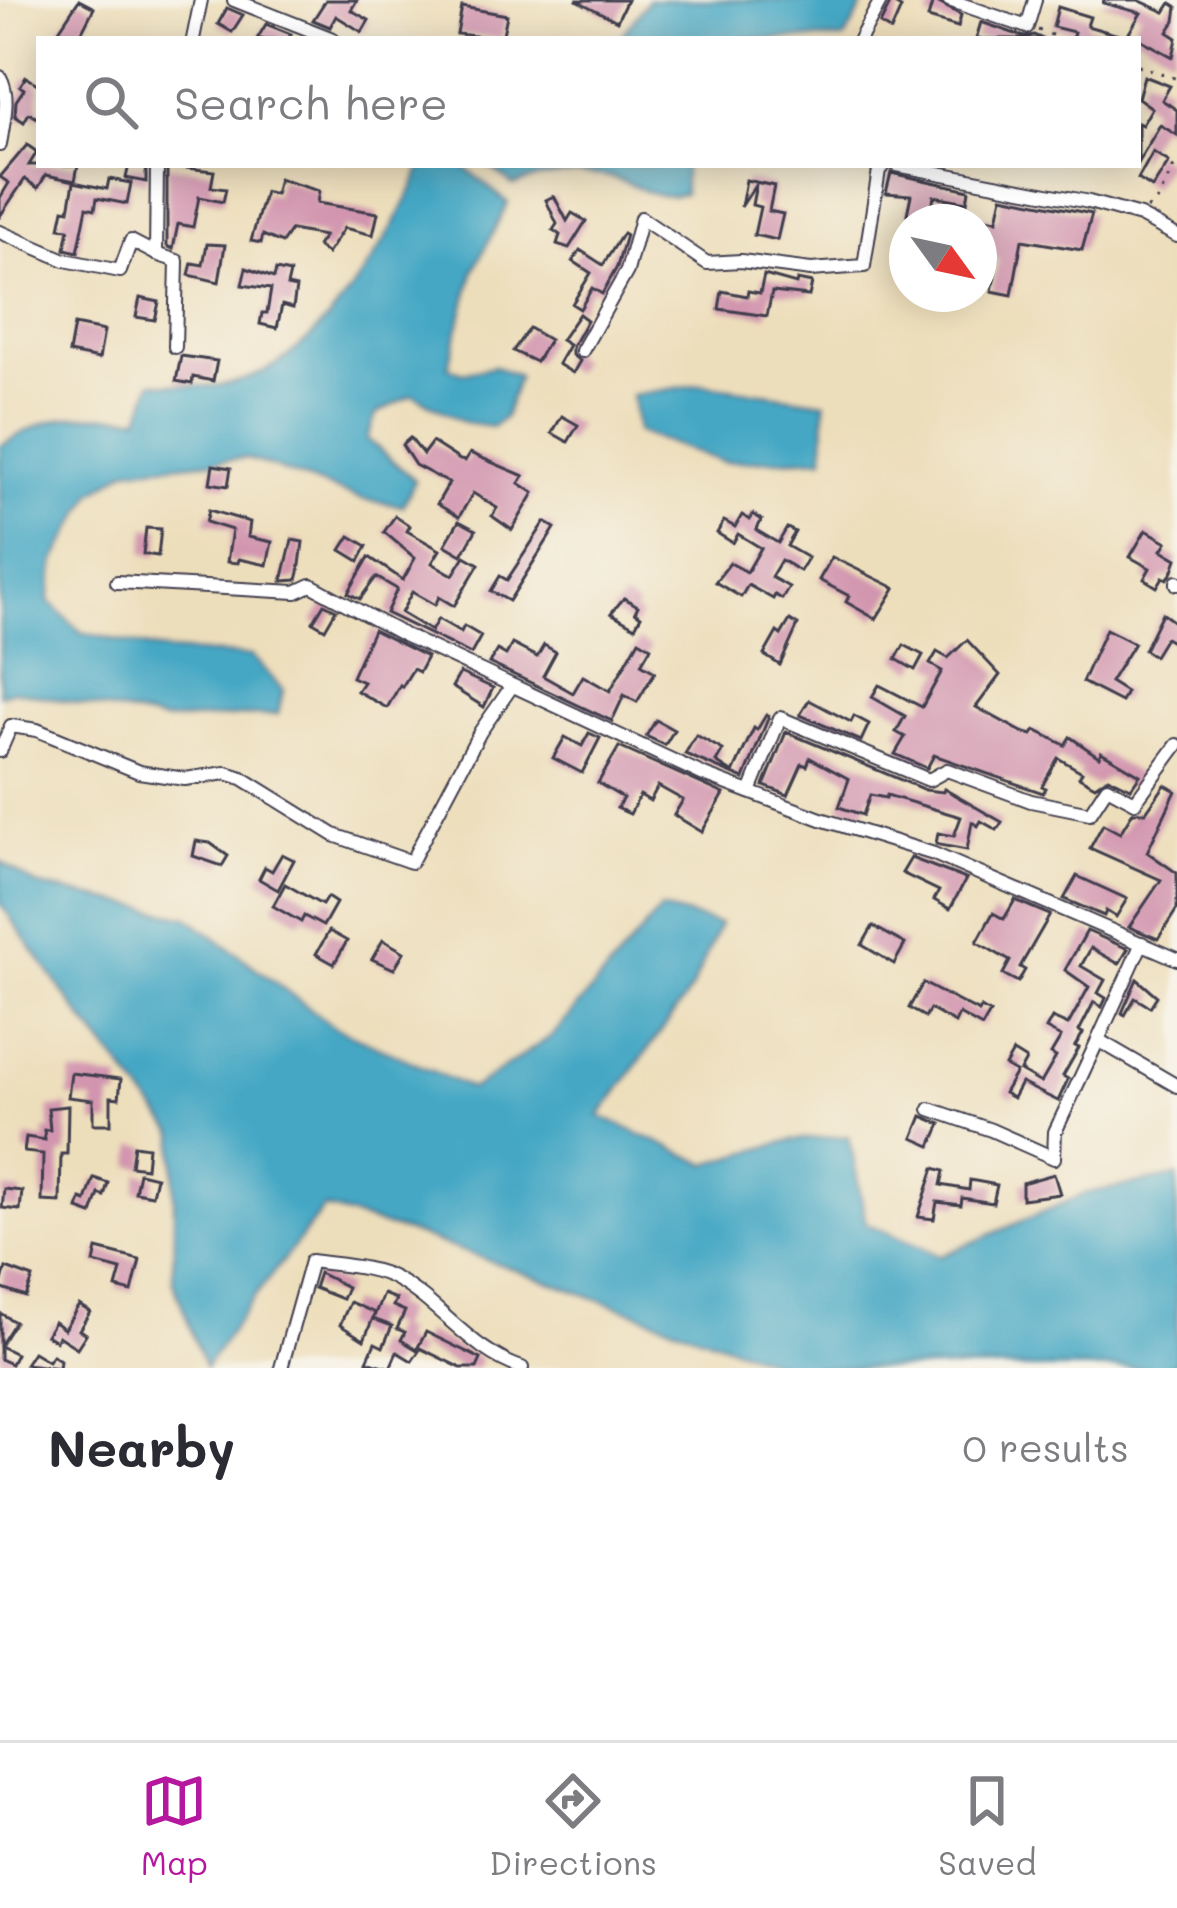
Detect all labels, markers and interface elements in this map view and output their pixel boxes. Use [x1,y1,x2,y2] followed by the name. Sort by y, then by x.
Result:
[36,36,1141,168] search box
[78,69,144,135] icon: search
[174,73,448,131] text: Search here
[889,204,997,312] north arrow
[48,1413,235,1480] text: Nearby
[963,1421,1129,1472] text: 0 results
[141,1768,208,1883] tab: Map
[489,1768,657,1883] tab: Directions
[938,1768,1036,1883] tab: Saved

